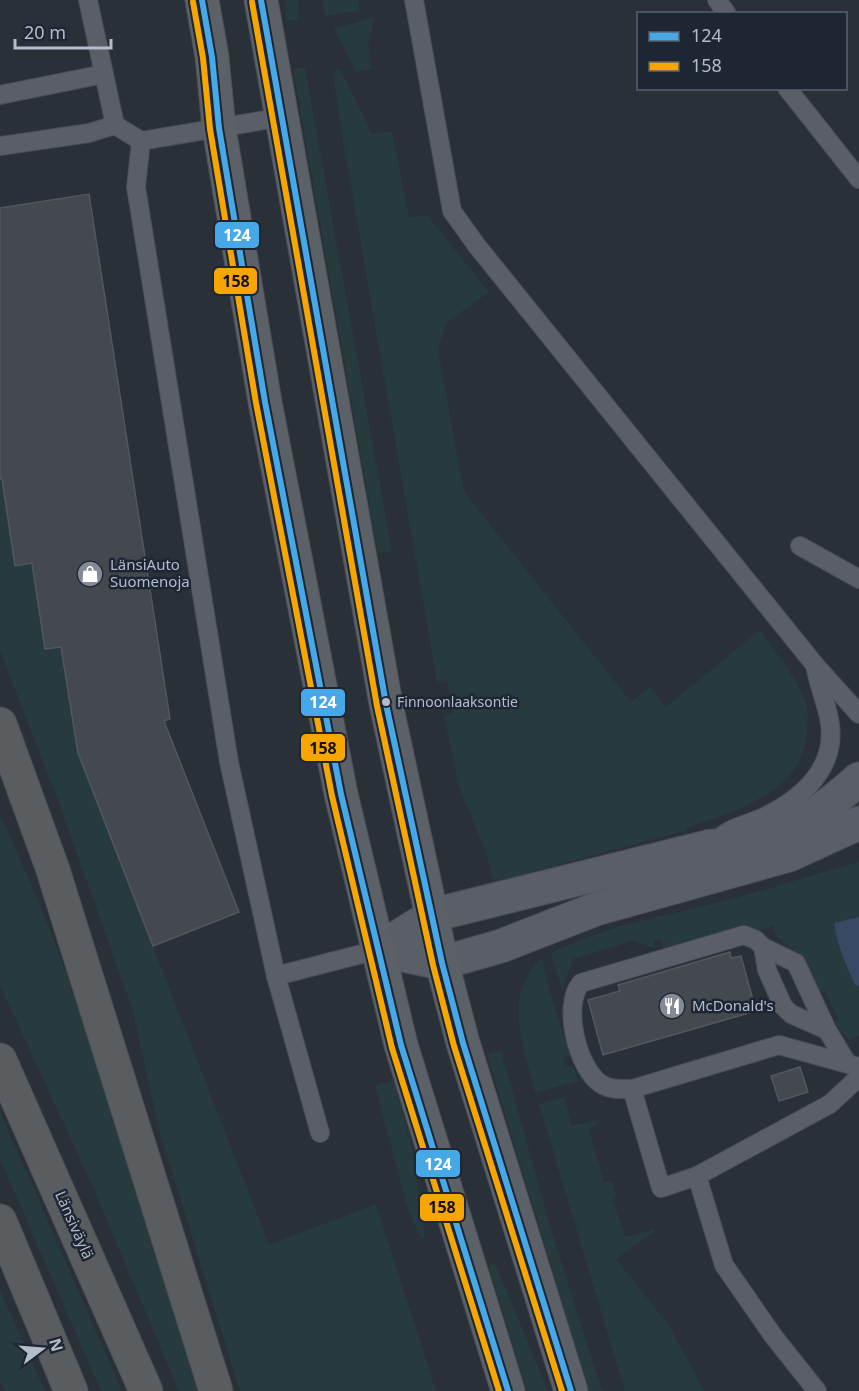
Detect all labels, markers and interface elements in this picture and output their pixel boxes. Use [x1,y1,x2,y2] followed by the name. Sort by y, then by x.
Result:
[15,12,111,50] scale bar
[637,12,847,90] legend
[24,20,66,44] text: 20 m
[691,23,722,47] text: 124
[691,53,722,77] text: 158
[214,221,260,249] line badge: 124
[223,224,251,246] text: 124
[213,267,258,295] line badge: 158
[222,270,250,292] text: 158
[110,554,190,591] place label: LänsiAuto Suomenoja
[75,559,105,589] shop icon: LänsiAuto Suomenoja
[300,688,346,717] line badge: 124
[309,691,337,713] text: 124
[397,692,518,711] place label: Finnoonlaaksontie
[380,696,392,708] marker: Finnoonlaaksontie
[300,733,346,762] line badge: 158
[309,737,337,759] text: 158
[657,991,687,1021] restaurant icon: McDonald's
[692,995,774,1015] place label: McDonald's
[415,1149,461,1178] line badge: 124
[424,1153,452,1175] text: 124
[51,1187,99,1262] street label: Länsiväylä
[419,1193,465,1222] line badge: 158
[428,1196,456,1218] text: 158
[12,1319,72,1379] north arrow
[44,1336,69,1354] text: N

